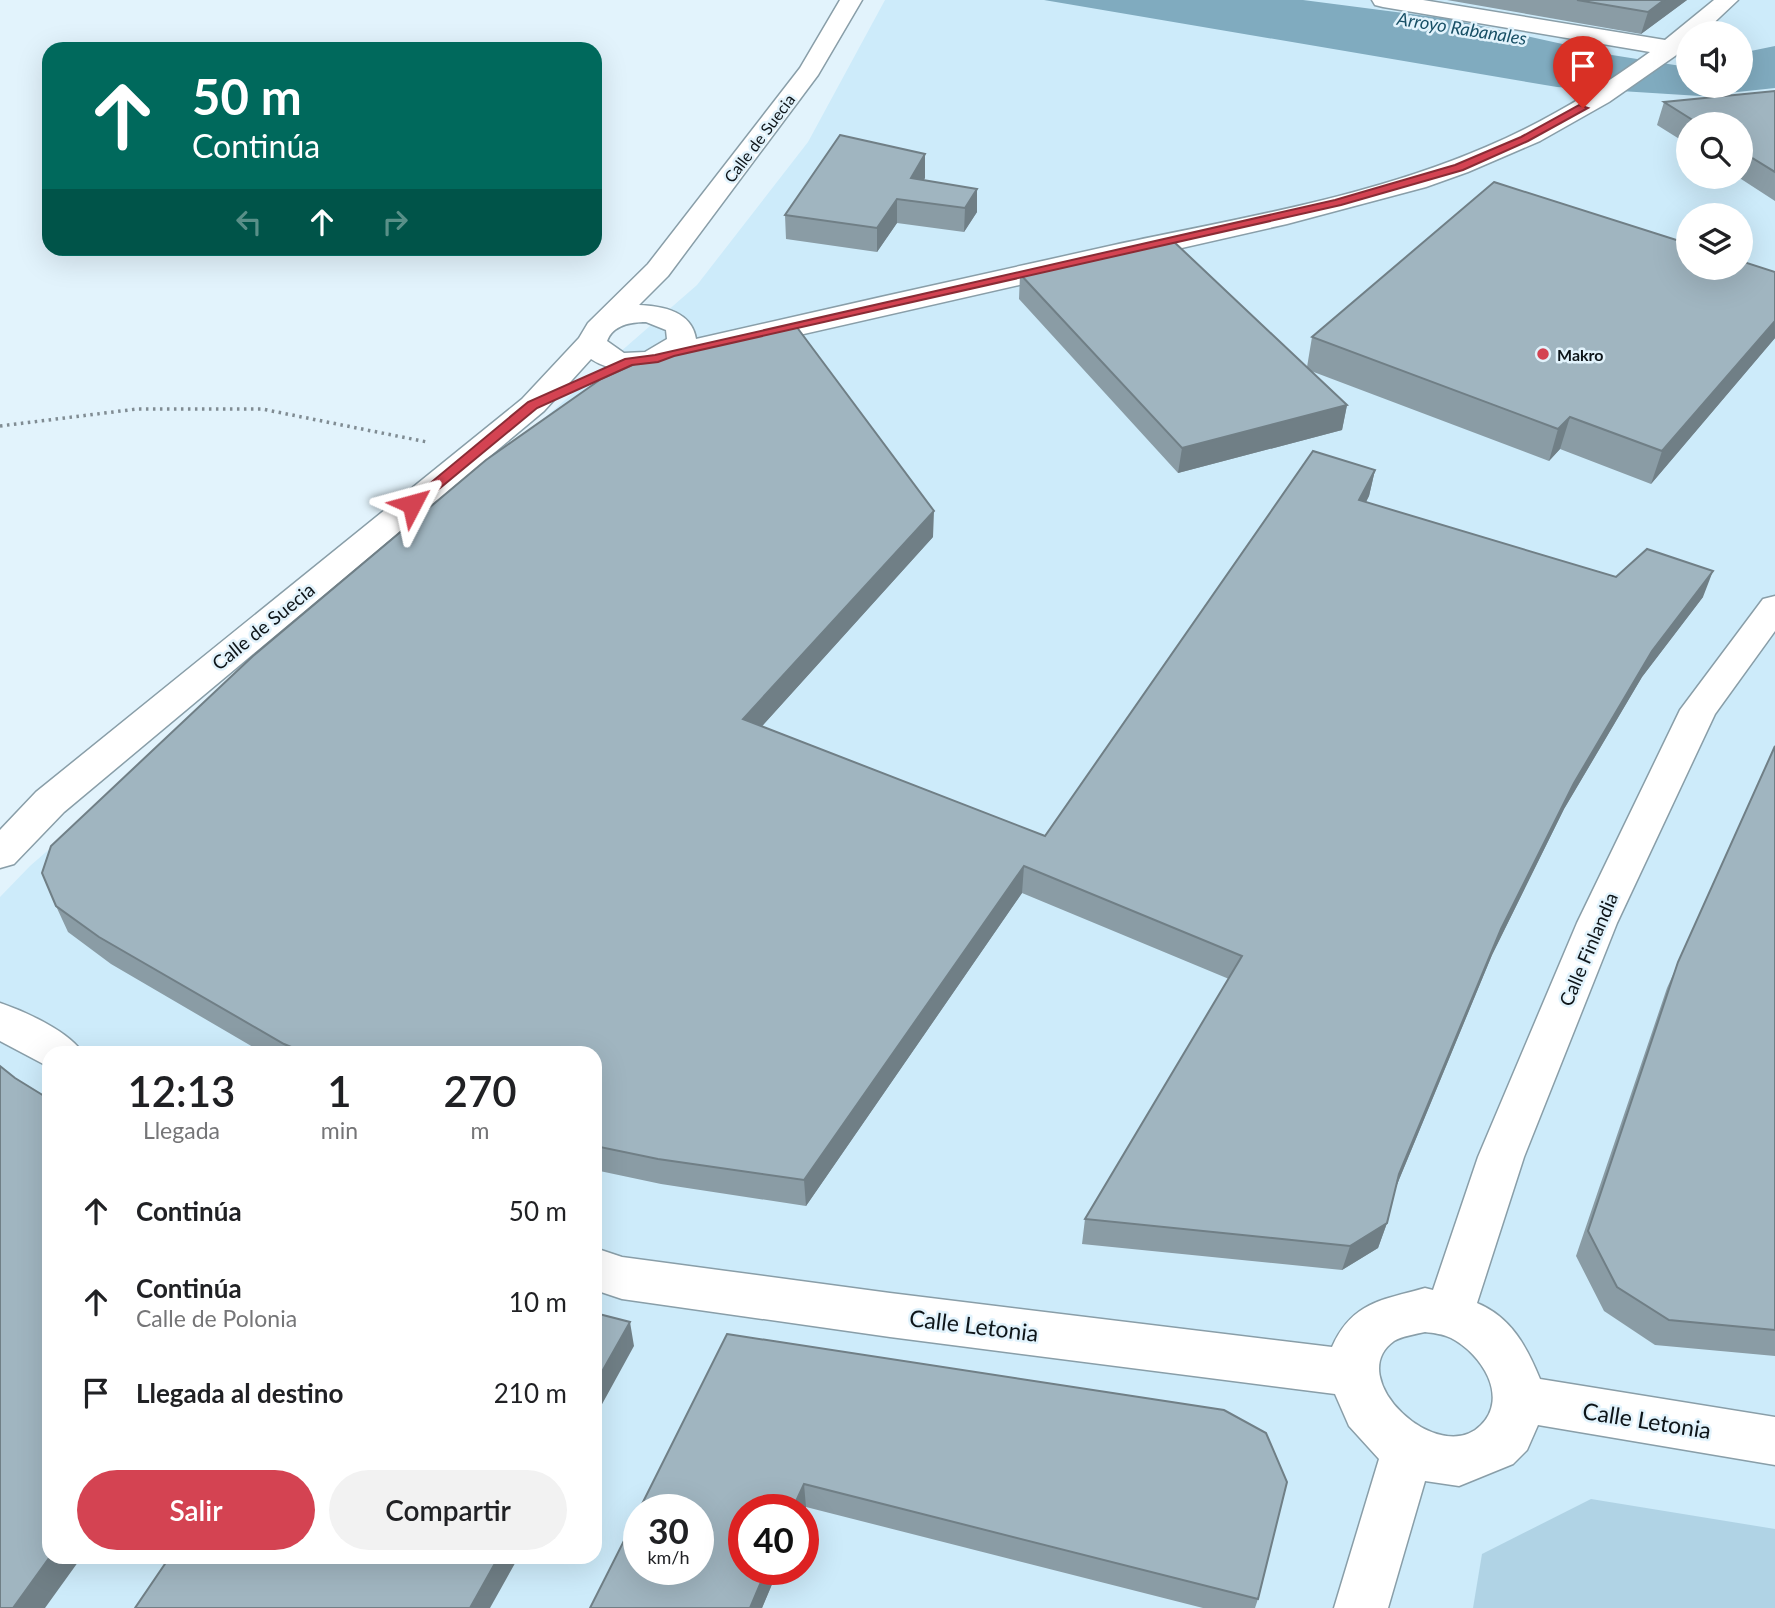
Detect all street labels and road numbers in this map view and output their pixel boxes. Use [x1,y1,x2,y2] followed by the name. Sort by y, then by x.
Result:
[720,90,798,186] street label: Calle de Suecia
[207,578,319,674] street label: Calle de Suecia
[1554,889,1622,1009] street label: Calle Finlandia
[908,1303,1040,1347] street label: Calle Letonia
[1581,1396,1713,1444] street label: Calle Letonia

